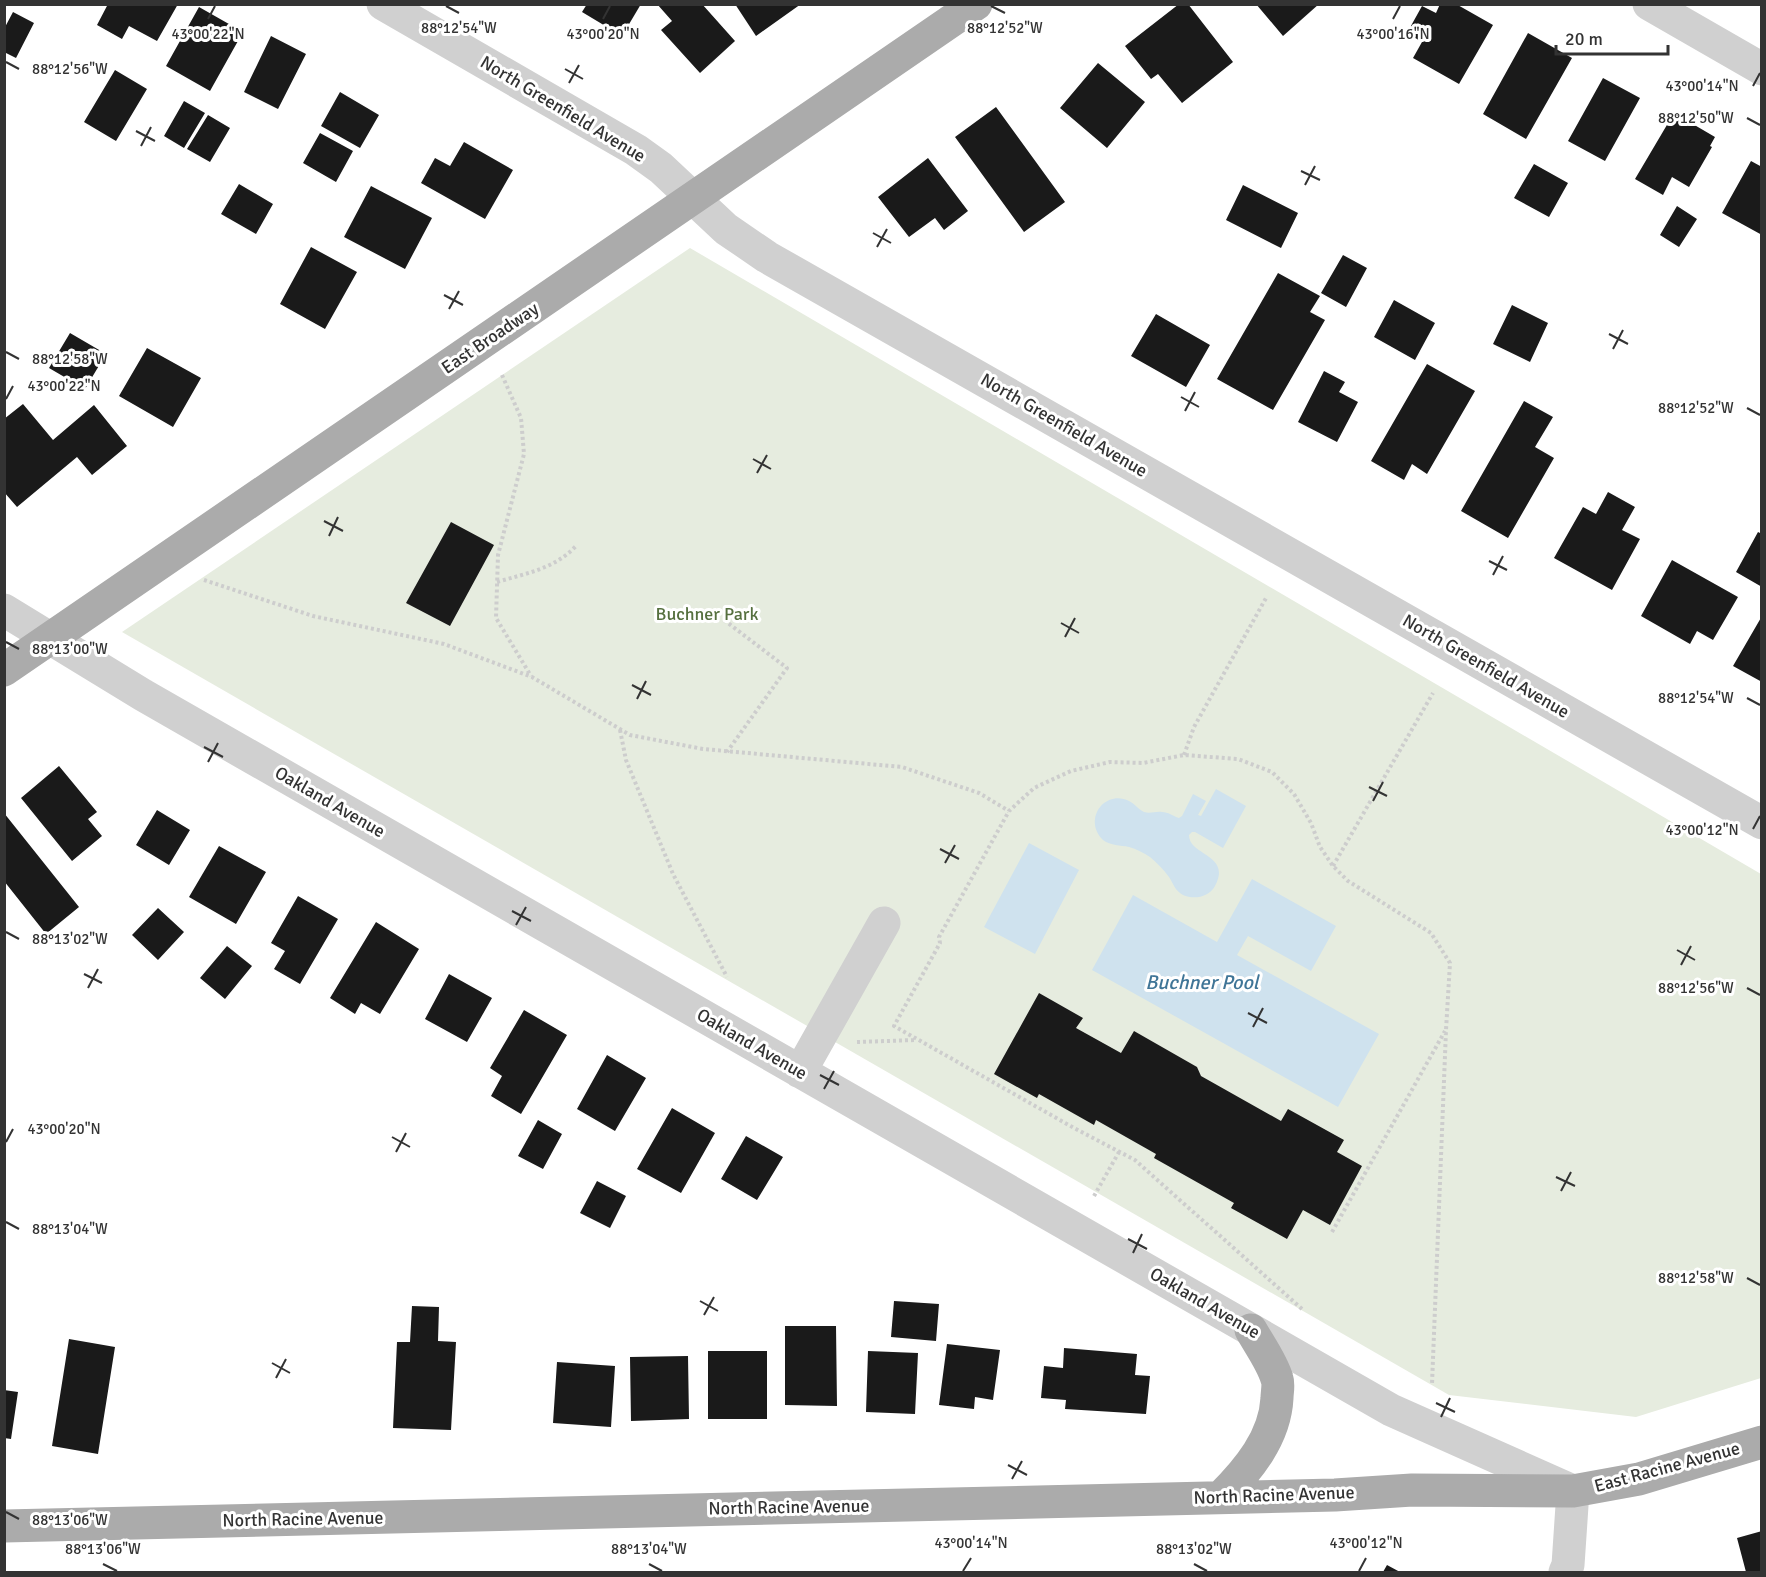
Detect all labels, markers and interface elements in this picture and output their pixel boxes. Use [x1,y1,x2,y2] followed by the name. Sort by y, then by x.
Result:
[1556,18,1668,56] scale bar
[421,19,497,37] text: 88°12'54"W
[967,19,1043,37] text: 88°12'52"W
[171,25,245,43] text: 43°00'22"N
[566,25,640,43] text: 43°00'20"N
[1356,25,1430,43] text: 43°00'16"N
[1565,28,1603,50] text: 20 m
[476,51,650,167] street label: North Greenfield Avenue
[32,60,108,78] text: 88°12'56"W
[1665,77,1739,95] text: 43°00'14"N
[1658,109,1734,127] text: 88°12'50"W
[437,297,543,379] street label: East Broadway
[32,350,108,368] text: 88°12'58"W
[977,368,1151,482] street label: North Greenfield Avenue
[27,377,101,395] text: 43°00'22"N
[1658,399,1734,417] text: 88°12'52"W
[656,603,759,625] park label: Buchner Park
[1399,609,1573,723] street label: North Greenfield Avenue
[32,640,108,658] text: 88°13'00"W
[1658,689,1734,707] text: 88°12'54"W
[271,762,389,842] street label: Oakland Avenue
[1665,821,1739,839] text: 43°00'12"N
[32,930,108,948] text: 88°13'02"W
[1145,970,1261,995] water label: Buchner Pool
[1658,979,1734,997] text: 88°12'56"W
[693,1004,811,1084] street label: Oakland Avenue
[27,1120,101,1138] text: 43°00'20"N
[32,1220,108,1238] text: 88°13'04"W
[1146,1263,1264,1343] street label: Oakland Avenue
[1658,1269,1734,1287] text: 88°12'58"W
[1592,1437,1742,1497] street label: East Racine Avenue
[1193,1481,1355,1509] street label: North Racine Avenue
[708,1495,870,1519] street label: North Racine Avenue
[222,1507,384,1531] street label: North Racine Avenue
[32,1511,108,1529] text: 88°13'06"W
[934,1534,1008,1552] text: 43°00'14"N
[1329,1534,1403,1552] text: 43°00'12"N
[65,1540,141,1558] text: 88°13'06"W
[611,1540,687,1558] text: 88°13'04"W
[1156,1540,1232,1558] text: 88°13'02"W

